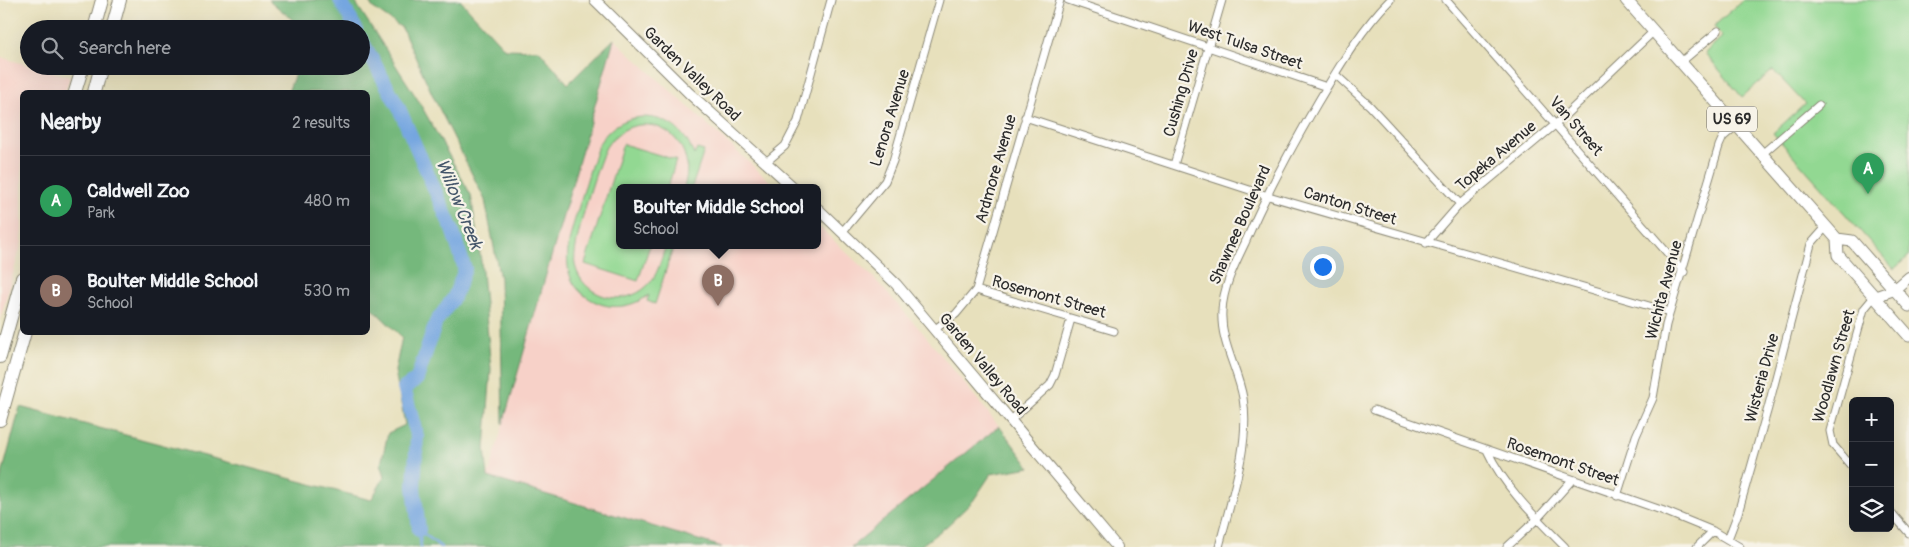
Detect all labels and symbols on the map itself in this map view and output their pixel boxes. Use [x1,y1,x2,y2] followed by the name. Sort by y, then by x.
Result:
[1185,16,1306,74] street label: West Tulsa Street
[639,23,745,125] street label: Garden Valley Road
[1159,47,1203,139] street label: Cushing Drive
[866,67,914,169] street label: Lenora Avenue
[1545,92,1608,160] street label: Van Street
[1707,106,1757,132] road number: US 69
[971,112,1021,226] street label: Ardmore Avenue
[1452,116,1540,196] street label: Topeka Avenue
[1852,153,1884,194] pin: A
[431,156,488,254] water label: Willow Creek
[1205,162,1275,288] street label: Shawnee Boulevard
[1301,182,1400,230] street label: Canton Street
[1641,238,1687,342] street label: Wichita Avenue
[1310,254,1336,280] your location
[702,265,734,306] pin: B
[990,271,1109,323] street label: Rosemont Street
[1808,307,1860,425] street label: Woodlawn Street
[934,309,1032,419] street label: Garden Valley Road
[1740,331,1784,425] street label: Wisteria Drive
[1504,433,1622,491] street label: Rosemont Street

